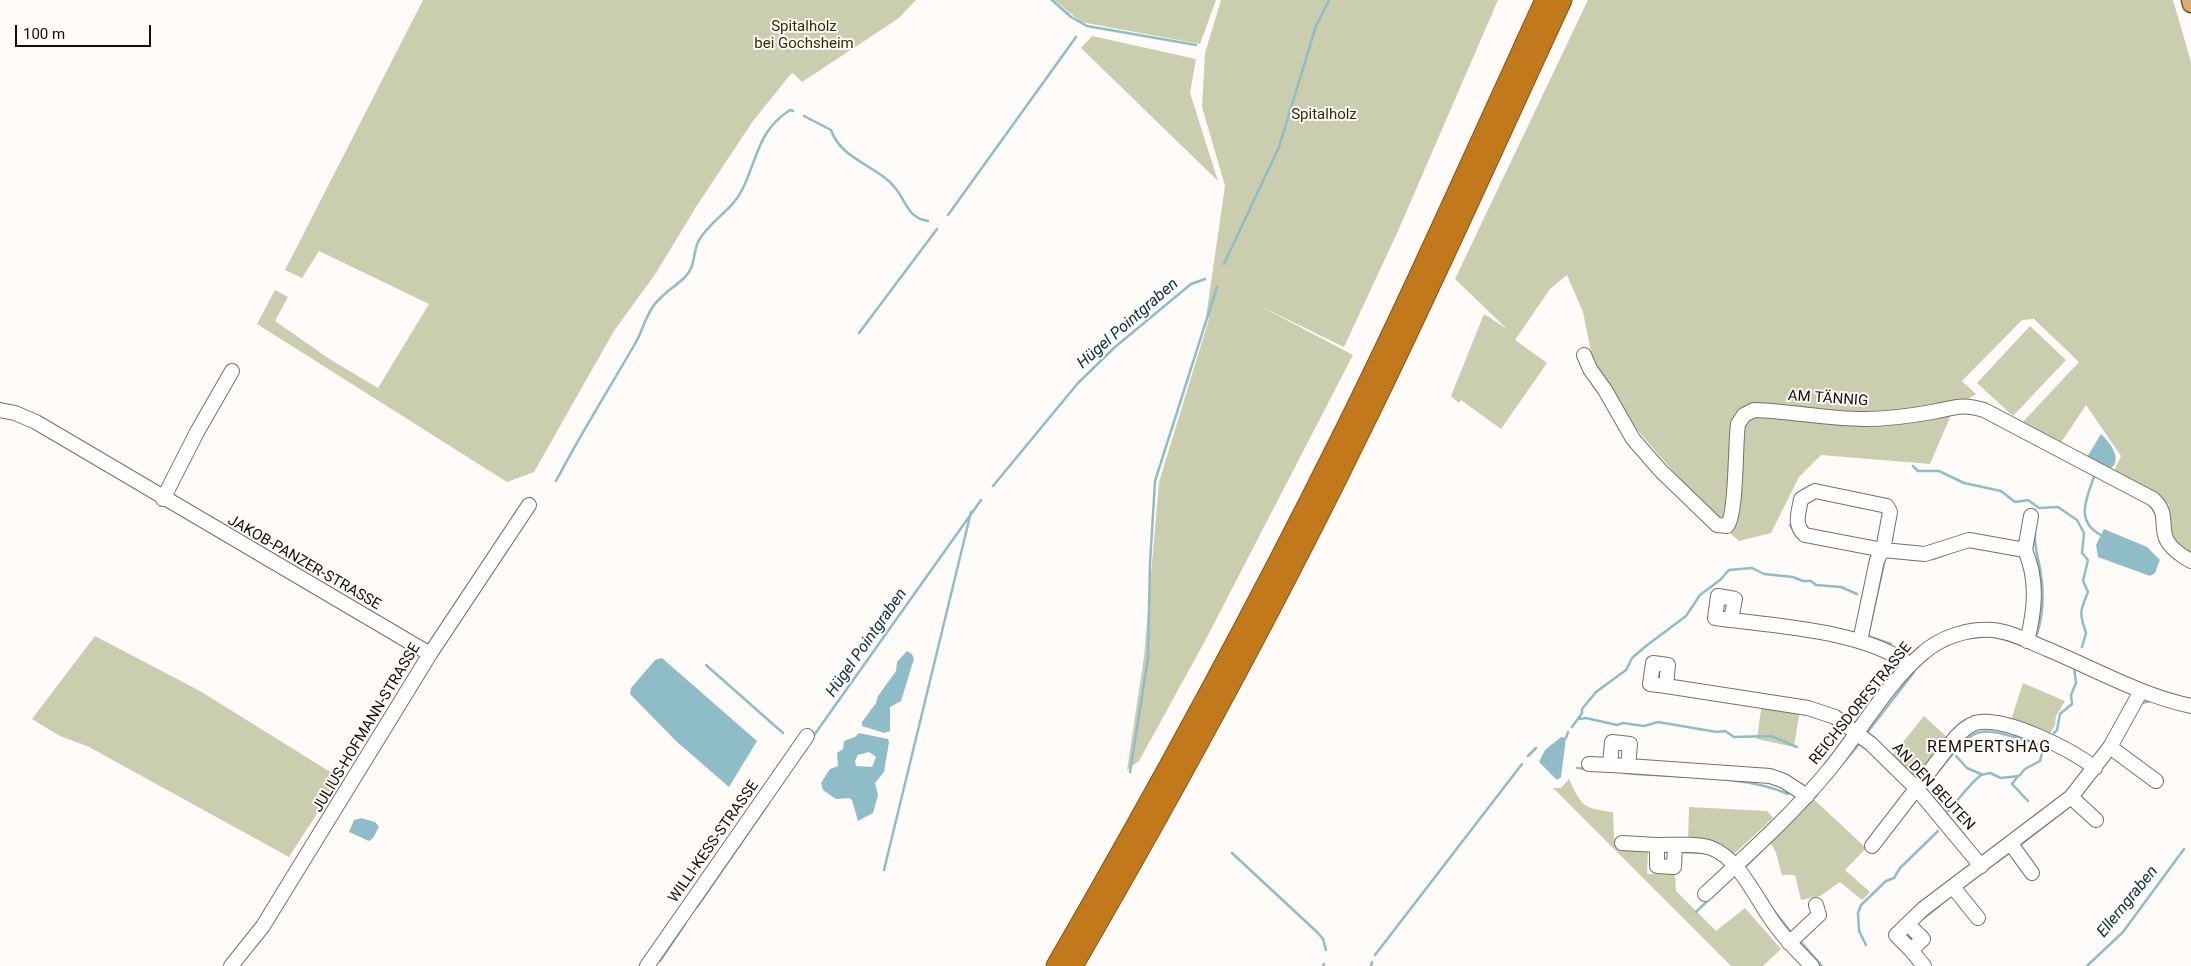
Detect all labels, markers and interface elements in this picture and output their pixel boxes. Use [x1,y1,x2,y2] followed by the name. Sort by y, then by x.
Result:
[18,15,154,47] scale bar
[754,18,854,53] park label: Spitalholz bei Gochsheim
[23,25,65,43] text: 100 m
[1291,106,1357,124] park label: Spitalholz
[1073,275,1183,373] water label: Hügel Pointgraben
[1787,387,1869,411] street label: AM TÄNNIG
[224,512,384,614] street label: JAKOB-PANZER-STRASSE
[822,585,912,701] water label: Hügel Pointgraben
[1806,639,1916,769] street label: REICHSDORFSTRASSE
[309,640,425,816] street label: JULIUS-HOFMANN-STRASSE
[1926,738,2052,758] district label: REMPERTSHAG
[1888,740,1978,834] street label: AN DEN BEUTEN
[665,777,763,907] street label: WILLI-KESS-STRASSE
[2093,863,2163,941] water label: Ellerngraben

